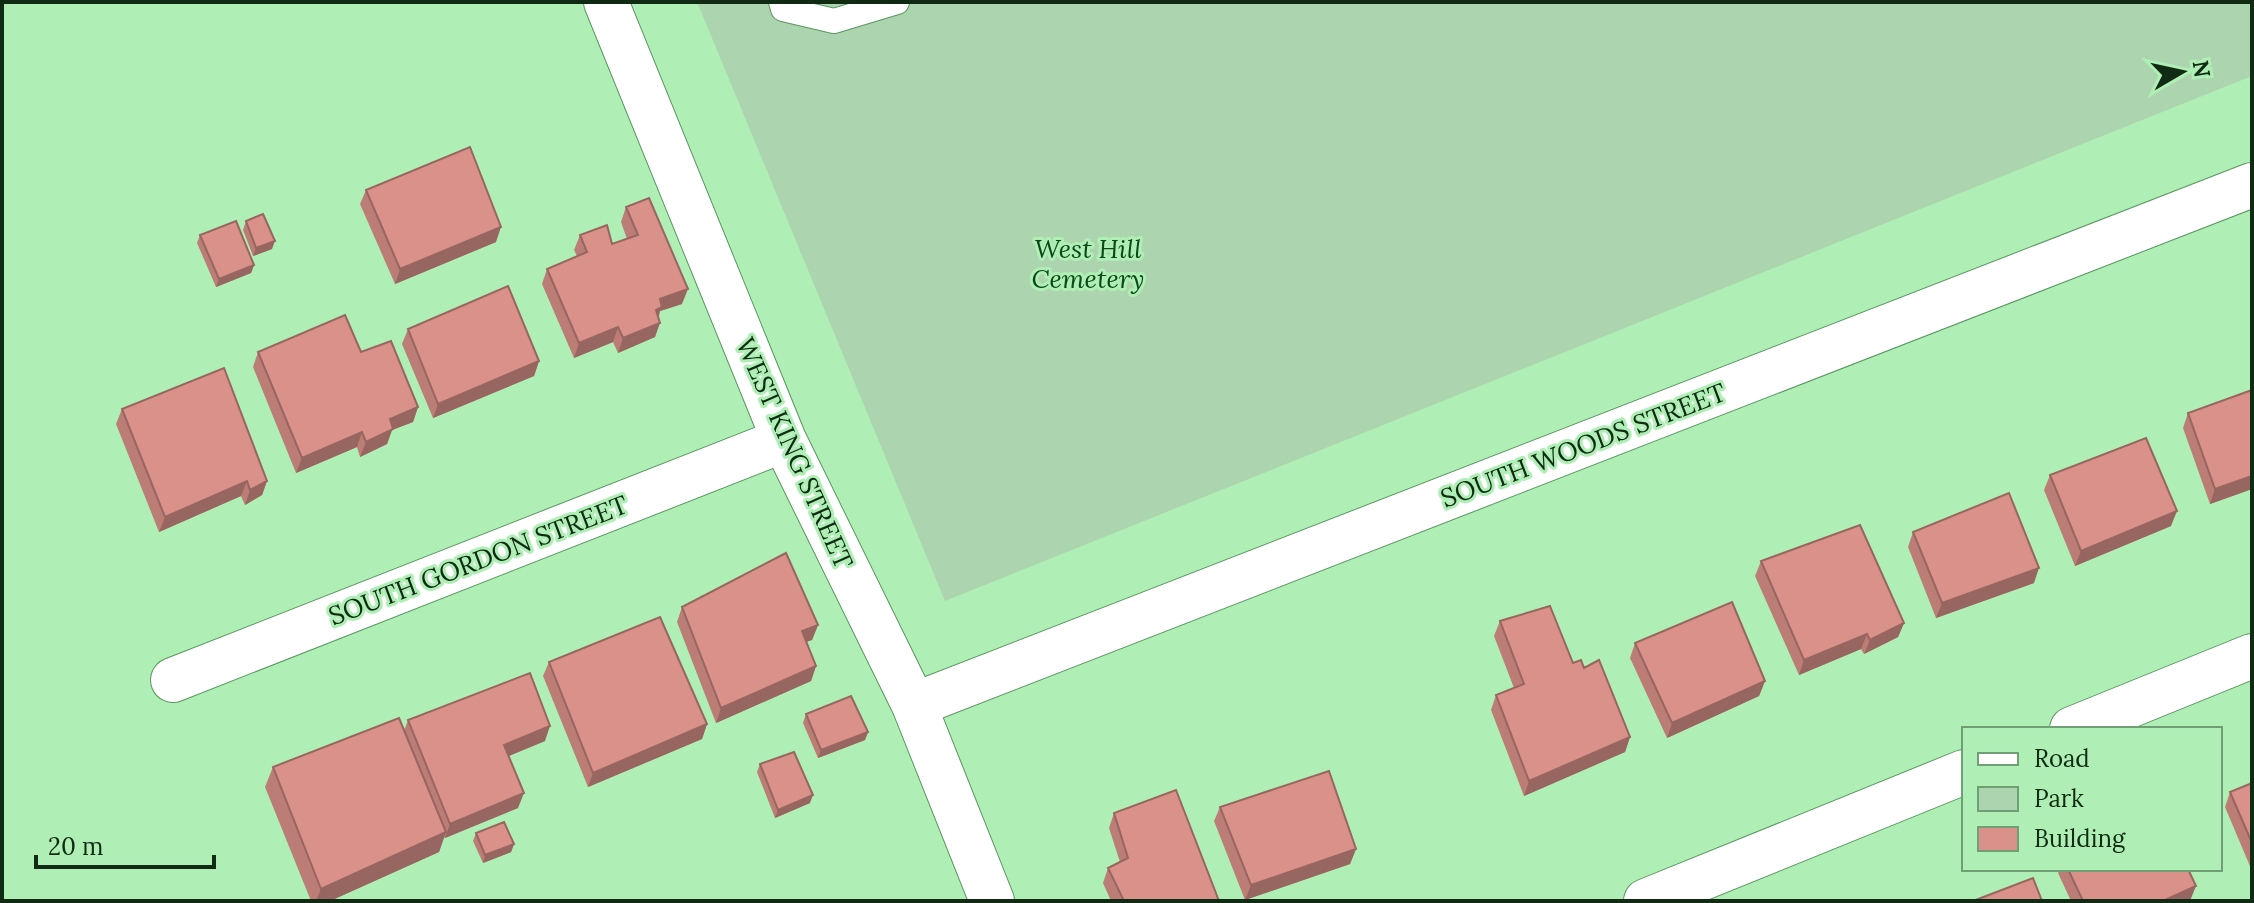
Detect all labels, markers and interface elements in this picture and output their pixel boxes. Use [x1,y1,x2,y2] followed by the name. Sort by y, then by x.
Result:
[2142,32,2222,112] north arrow
[2187,58,2217,79] text: N
[1032,232,1144,295] park label: West Hill Cemetery
[729,332,861,574] street label: WEST KING STREET
[1436,375,1731,515] street label: SOUTH WOODS STREET
[324,488,633,632] street label: SOUTH GORDON STREET
[1962,727,2222,871] legend
[2034,743,2090,774] text: Road
[2034,783,2084,814] text: Park
[36,819,214,869] scale bar
[2034,823,2126,854] text: Building
[48,831,104,862] text: 20 m

